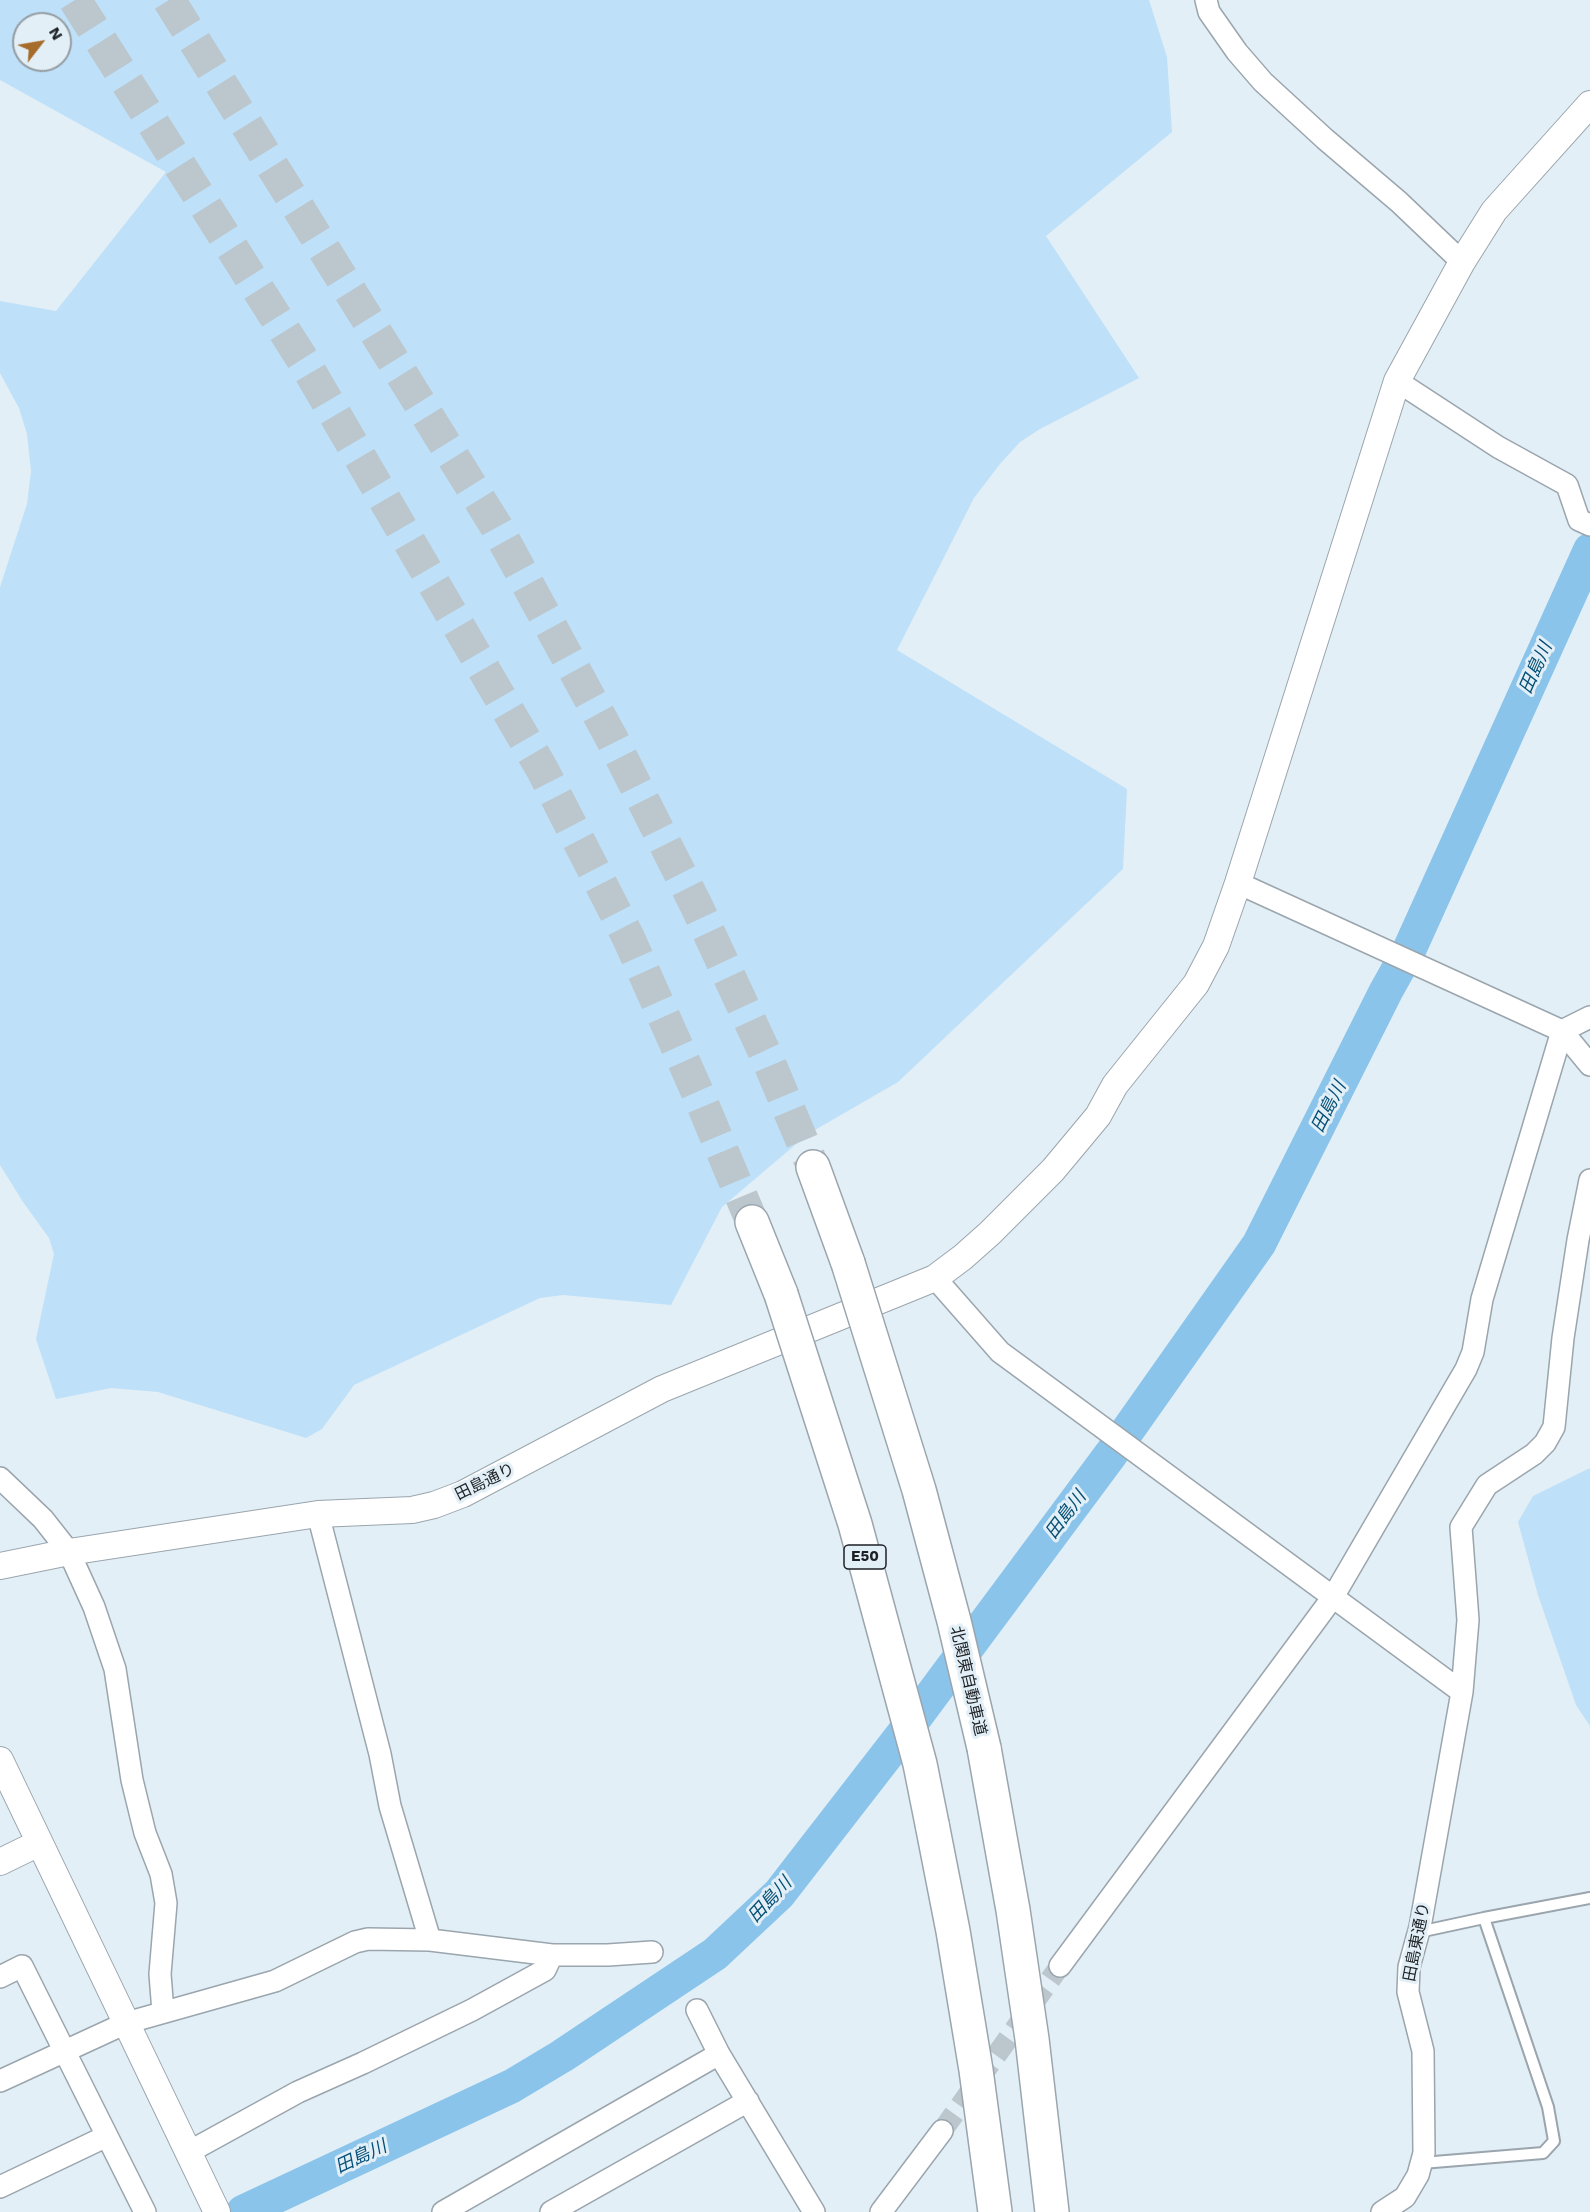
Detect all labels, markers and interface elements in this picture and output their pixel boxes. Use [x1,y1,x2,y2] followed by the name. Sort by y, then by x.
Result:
[12,12,72,72] north arrow
[45,24,67,43] text: N
[1515,639,1557,697] water label: 田島川
[1307,1078,1351,1136] water label: 田島川
[452,1459,518,1505] street label: 田島通り
[1041,1487,1091,1543] water label: 田島川
[844,1545,886,1569] road number: E50
[946,1624,990,1738] street label: 北関東自動車道
[744,1873,796,1927] water label: 田島川
[1400,1901,1434,1983] street label: 田島東通り
[332,2136,390,2178] water label: 田島川

